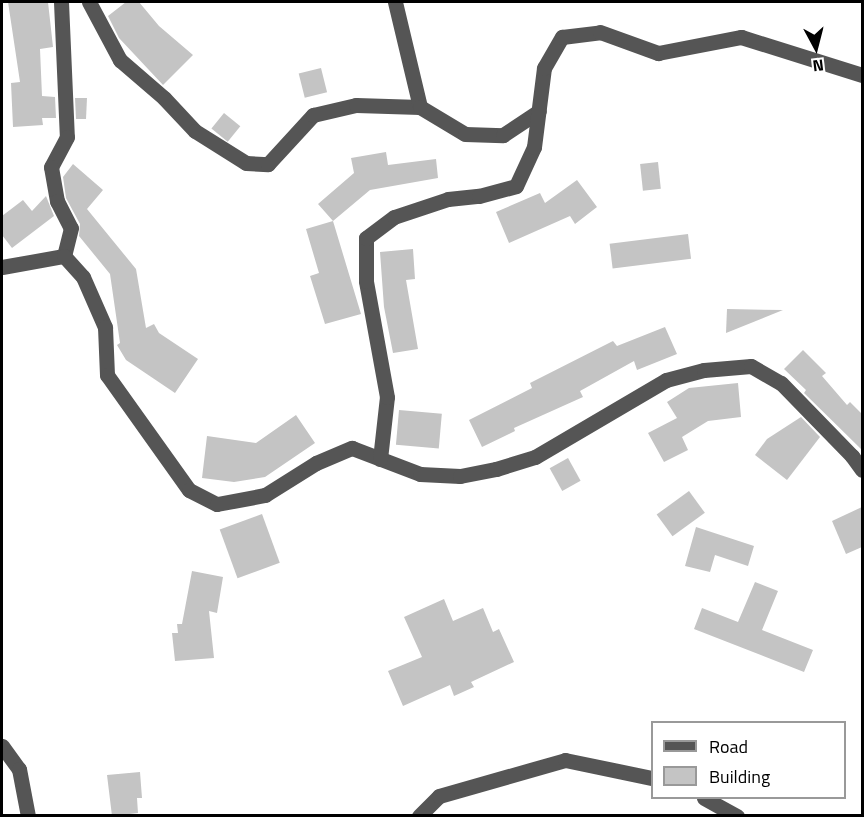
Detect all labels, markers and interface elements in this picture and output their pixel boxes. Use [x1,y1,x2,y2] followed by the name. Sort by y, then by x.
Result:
[786,18,846,78] north arrow
[811,53,825,78] text: N
[651,721,846,799] legend
[709,733,748,760] text: Road
[709,763,770,790] text: Building

